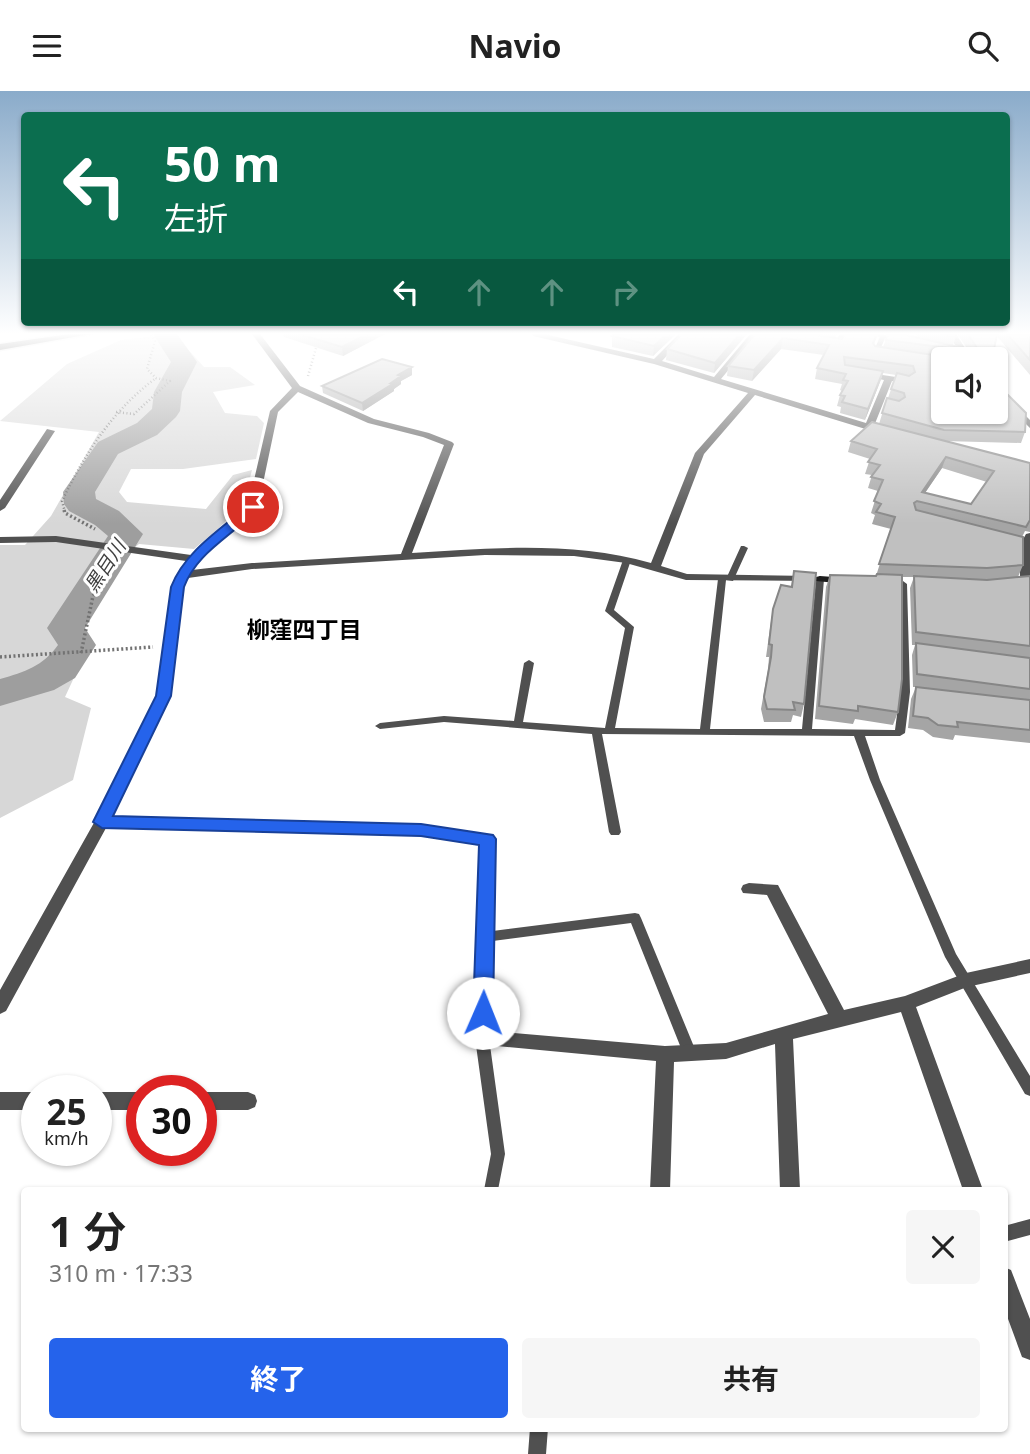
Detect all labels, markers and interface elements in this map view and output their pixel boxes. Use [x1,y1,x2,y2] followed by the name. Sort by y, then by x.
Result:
[468,24,562,67] text: Navio
[28,27,66,65] icon: menu
[964,27,1002,65] icon: search
[164,130,281,196] text: 50 m
[49,140,140,231] icon: left
[164,196,228,239] text: 左折
[387,273,425,311] icon: left
[460,273,498,311] icon: ahead
[533,273,571,311] icon: ahead
[606,273,644,311] icon: right
[931,347,1008,424] map controls
[931,347,1008,424] button: sound
[223,477,283,537] pin
[234,488,272,526] icon: arrive
[79,533,133,597] water label: 黒目川
[247,613,362,645] district label: 柳窪四丁目
[446,976,520,1050] position arrow
[126,1075,217,1166] speed limit sign: 30
[46,1088,87,1135] text: 25
[44,1126,89,1150] text: km/h
[49,1202,126,1259] text: 1 分
[906,1210,980,1284] button: close
[49,1257,193,1289] text: 310 m · 17:33
[49,1338,508,1418] button: 終了
[522,1338,980,1418] button: 共有

